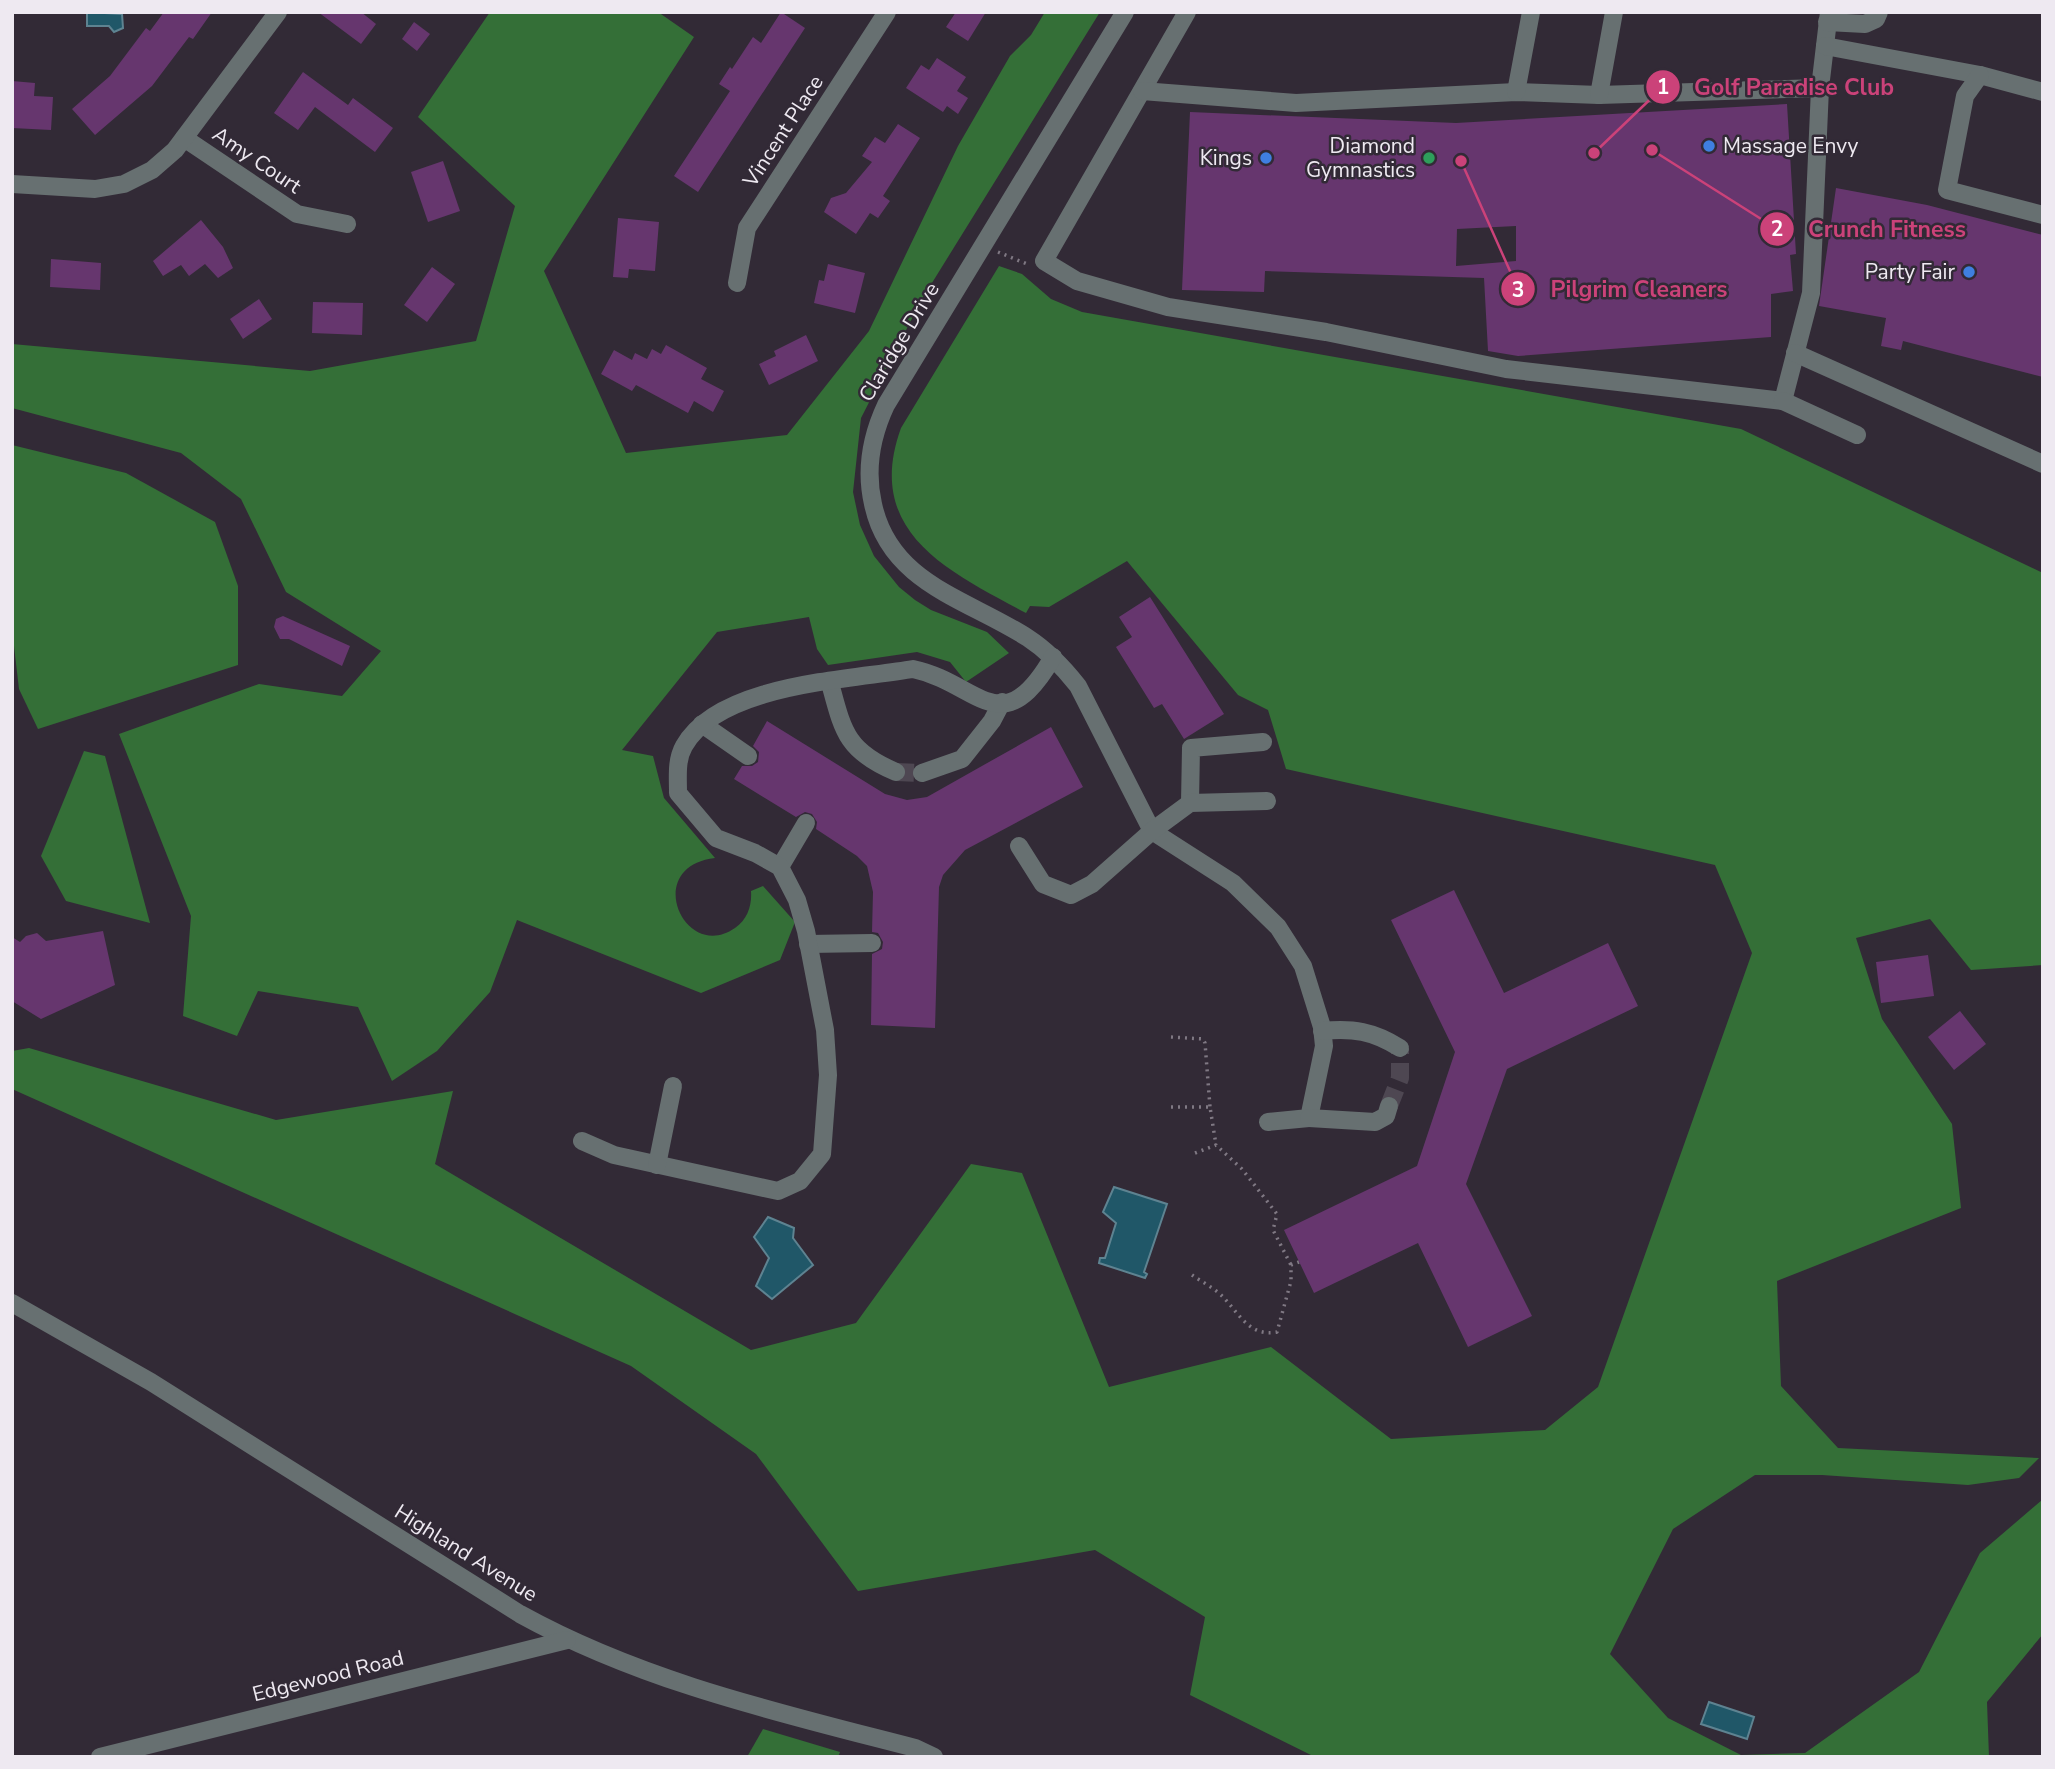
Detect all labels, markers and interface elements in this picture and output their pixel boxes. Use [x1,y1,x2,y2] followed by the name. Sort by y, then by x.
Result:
[1645,65,1908,109] callout: Golf Paradise Club
[736,70,830,193] street label: Vincent Place
[1694,72,1894,103] text: Golf Paradise Club
[1657,73,1669,101] text: 1
[207,120,307,200] street label: Amy Court
[1306,132,1415,184] place label: Diamond Gymnastics
[1723,132,1859,160] place label: Massage Envy
[1701,138,1717,154] marker: Massage Envy
[1200,144,1252,172] place label: Kings
[1258,150,1274,166] marker: Kings
[1421,150,1437,166] marker: Diamond Gymnastics
[1759,207,1980,251] callout: Crunch Fitness
[1808,214,1966,245] text: Crunch Fitness
[1771,215,1783,243] text: 2
[1865,258,1955,286] place label: Party Fair
[1961,264,1977,280] marker: Party Fair
[1501,267,1741,311] callout: Pilgrim Cleaners
[1550,274,1728,305] text: Pilgrim Cleaners
[1512,276,1524,304] text: 3
[852,277,946,407] street label: Claridge Drive
[389,1498,543,1608] street label: Highland Avenue
[249,1644,407,1708] street label: Edgewood Road

